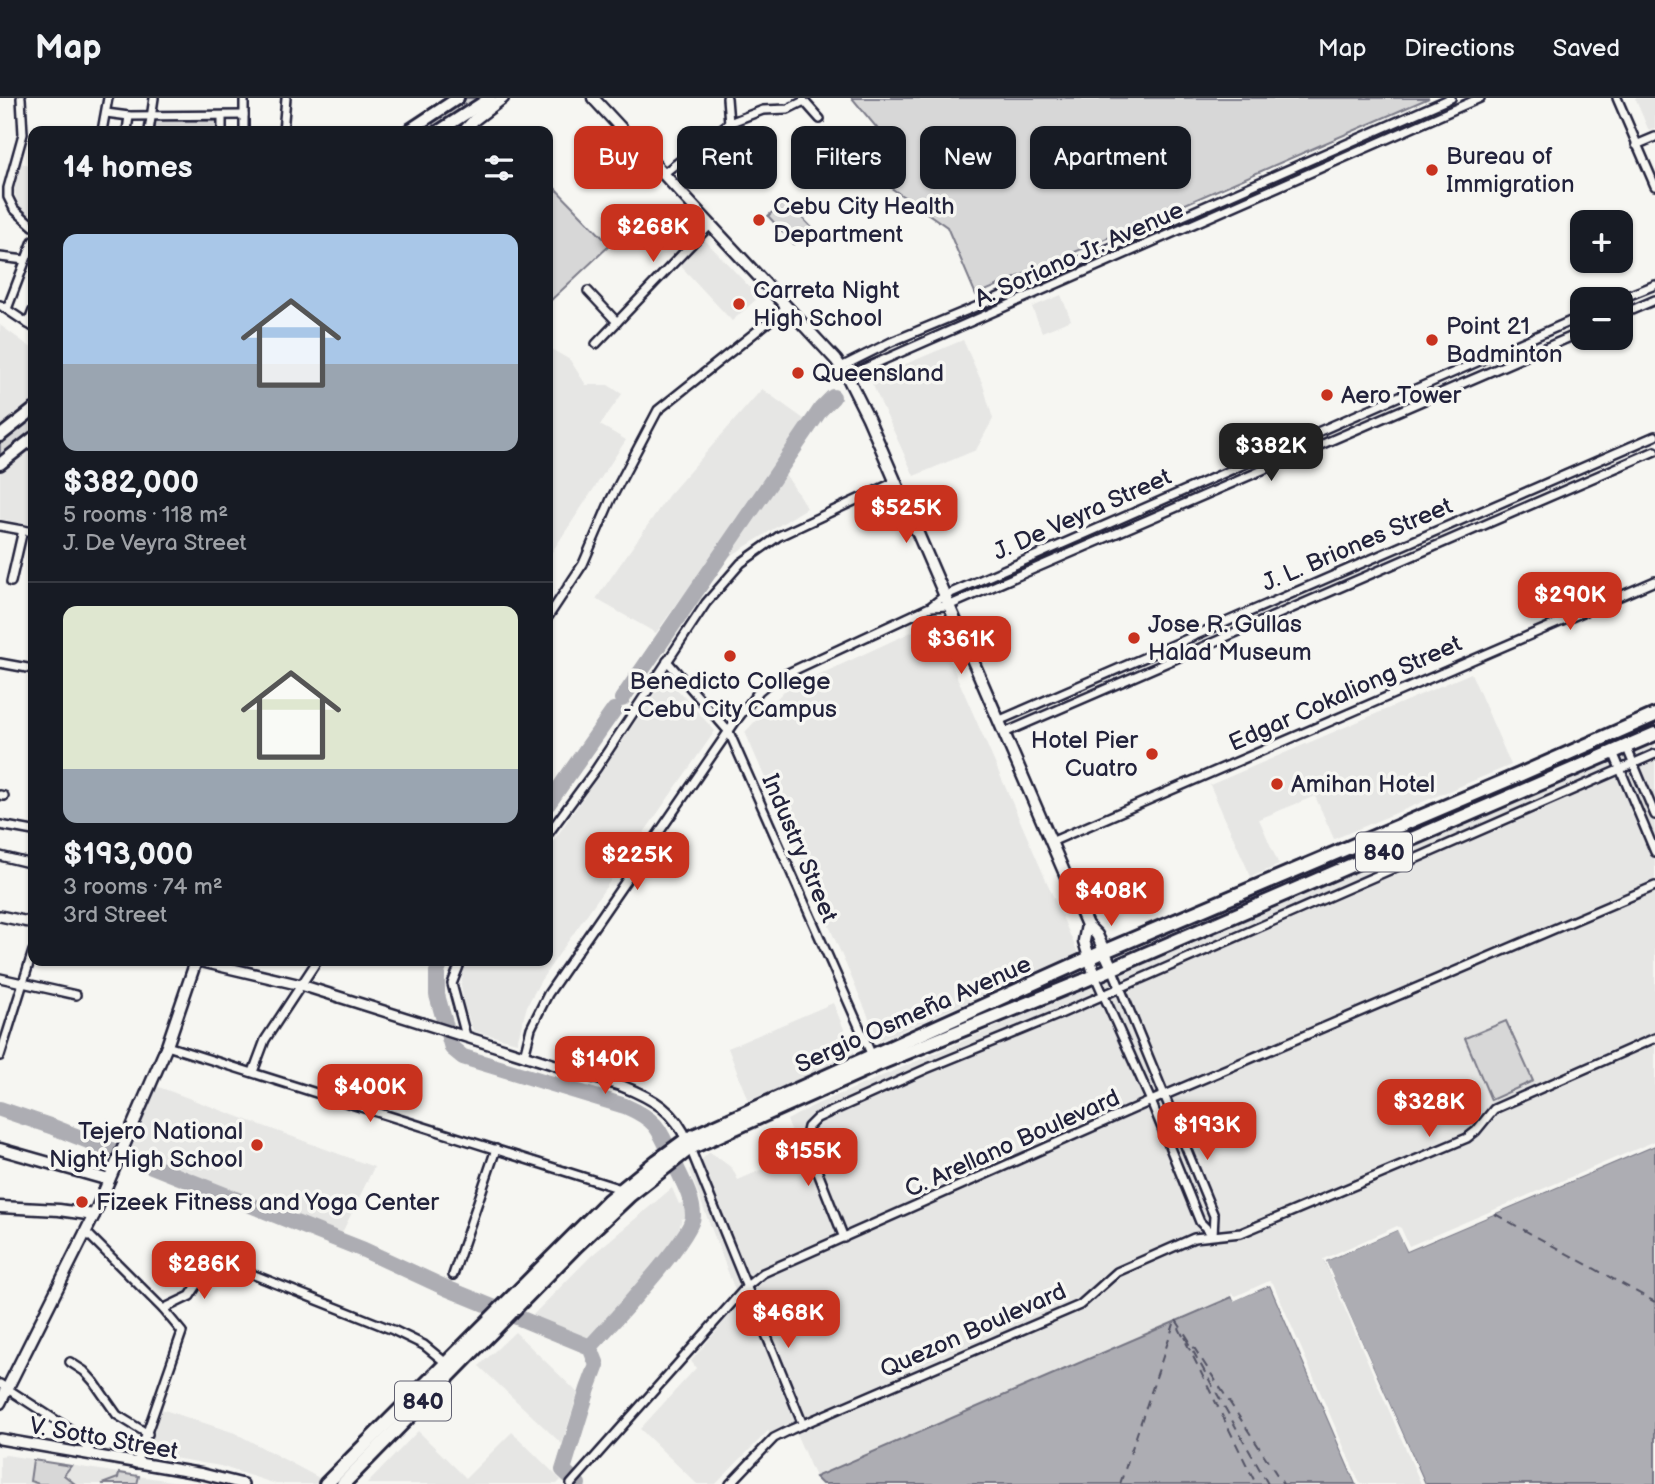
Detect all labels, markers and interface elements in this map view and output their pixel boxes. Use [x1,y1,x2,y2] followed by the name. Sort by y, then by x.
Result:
[35,28,101,68] text: Map
[1318,34,1366,63] text: Map
[1404,34,1515,63] text: Directions
[1553,34,1620,63] text: Saved
[574,126,663,189] chip: Buy
[677,126,777,189] chip: Rent
[791,126,906,189] chip: Filters
[920,126,1016,189] chip: New
[1030,126,1191,189] chip: Apartment
[1446,142,1575,199] place label: Bureau of Immigration
[480,149,518,187] icon: filters
[63,150,192,186] text: 14 homes
[1424,162,1440,178] marker: Bureau of Immigration
[773,192,955,249] place label: Cebu City Health Department
[970,195,1188,314] street label: A. Soriano Jr. Avenue
[604,204,702,264] pin: $268K
[1570,210,1633,350] map controls
[1570,210,1633,273] button: +
[751,212,767,228] marker: Cebu City Health Department
[617,213,689,241] text: $268K
[753,276,900,333] place label: Carreta Night High School
[228,280,354,406] icon: home
[1570,287,1633,350] button: −
[731,296,747,312] marker: Carreta Night High School
[1446,312,1563,369] place label: Point 21 Badminton
[1424,332,1440,348] marker: Point 21 Badminton
[812,359,944,388] place label: Queensland
[790,365,806,381] marker: Queensland
[1341,381,1462,410] place label: Aero Tower
[1319,387,1335,403] marker: Aero Tower
[1222,424,1320,483] pin: $382K
[1235,432,1307,460] text: $382K
[989,462,1176,567] street label: J. De Veyra Street
[63,465,199,501] text: $382,000
[857,486,955,545] pin: $525K
[1258,491,1457,598] street label: J. L. Briones Street
[870,494,942,522] text: $525K
[63,501,228,529] text: 5 rooms · 118 m²
[63,529,247,557] text: J. De Veyra Street
[1521,573,1619,632] pin: $290K
[1534,581,1606,609] text: $290K
[1148,610,1312,667] place label: Jose R. Gullas Halad Museum
[912,616,1010,676] pin: $361K
[927,625,995,653] text: $361K
[1224,629,1467,758] street label: Edgar Cokaliong Street
[1126,630,1142,646] marker: Jose R. Gullas Halad Museum
[722,648,738,664] marker: Benedicto College - Cebu City Campus
[228,652,354,778] icon: home
[623,667,837,724] place label: Benedicto College - Cebu City Campus
[1031,726,1138,783] place label: Hotel Pier Cuatro
[1144,746,1160,762] marker: Hotel Pier Cuatro
[755,770,844,927] street label: Industry Street
[1291,770,1435,799] place label: Amihan Hotel
[1269,776,1285,792] marker: Amihan Hotel
[588,832,686,892] pin: $225K
[1356,832,1412,872] road number: 840
[63,837,193,873] text: $193,000
[601,841,673,869] text: $225K
[1062,868,1160,928] pin: $408K
[63,873,223,901] text: 3 rooms · 74 m²
[1075,877,1147,905] text: $408K
[63,901,167,929] text: 3rd Street
[791,949,1036,1080] street label: Sergio Osmeña Avenue
[556,1037,654,1096] pin: $140K
[571,1045,639,1073] text: $140K
[321,1065,419,1124] pin: $400K
[333,1073,407,1101] text: $400K
[1380,1080,1478,1139] pin: $328K
[900,1083,1124,1204] street label: C. Arellano Boulevard
[1393,1088,1465,1116] text: $328K
[1158,1102,1256,1162] pin: $193K
[1173,1111,1241,1139] text: $193K
[49,1117,243,1174] place label: Tejero National Night High School
[759,1128,857,1188] pin: $155K
[249,1137,265,1153] marker: Tejero National Night High School
[774,1137,842,1165] text: $155K
[96,1188,439,1217] place label: Fizeek Fitness and Yoga Center
[74,1194,90,1210] marker: Fizeek Fitness and Yoga Center
[155,1242,253,1301] pin: $286K
[168,1250,240,1278] text: $286K
[876,1276,1071,1384] street label: Quezon Boulevard
[739,1290,837,1350] pin: $468K
[752,1299,824,1327] text: $468K
[395,1382,451,1420] road number: 840
[27,1411,181,1466] street label: V. Sotto Street

